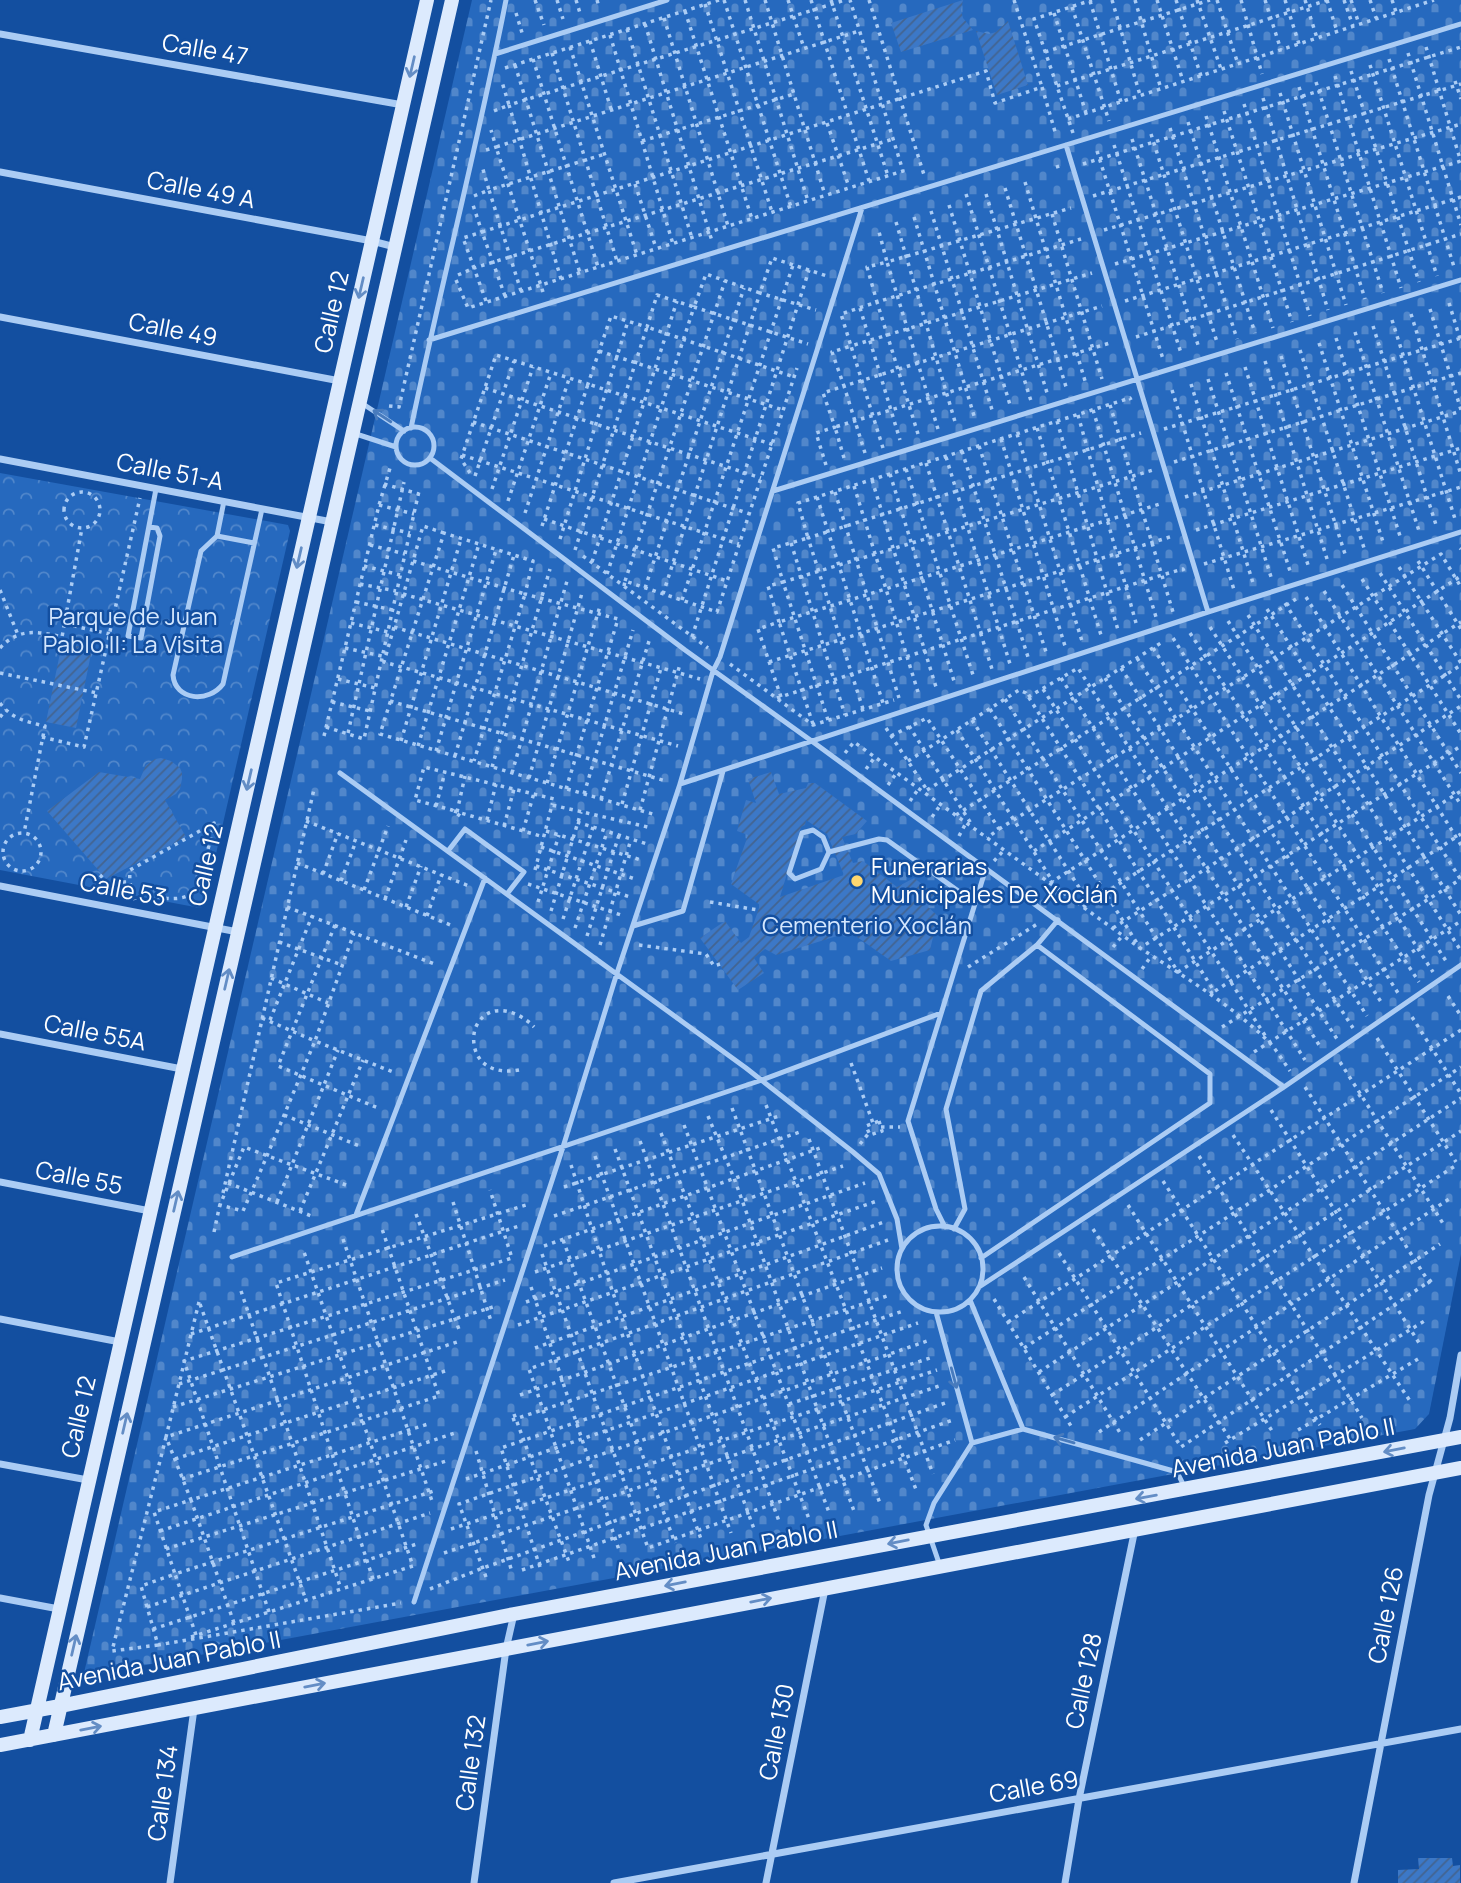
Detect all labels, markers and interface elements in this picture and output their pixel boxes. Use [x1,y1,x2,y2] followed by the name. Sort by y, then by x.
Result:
[160,25,251,72] street label: Calle 47
[404,55,417,77] one-way arrow
[144,162,258,215] street label: Calle 49 A
[305,267,356,356] street label: Calle 12
[354,276,367,299] one-way arrow
[126,304,220,353] street label: Calle 49
[373,409,392,423] one-way arrow
[114,444,227,497] street label: Calle 51-A
[292,546,305,569] one-way arrow
[43,599,223,660] park label: Parque de Juan Pablo II: La Visita
[241,768,255,791] one-way arrow
[179,820,230,909] street label: Calle 12
[871,849,1118,910] place label: Funerarias Municipales De Xoclán
[77,864,169,913] street label: Calle 53
[849,873,865,889] marker: Funerarias Municipales De Xoclán
[762,908,972,941] park label: Cementerio Xoclán
[221,968,234,991] one-way arrow
[41,1005,149,1058] street label: Calle 55A
[33,1152,126,1201] street label: Calle 55
[170,1190,183,1213] one-way arrow
[948,1366,961,1389] one-way arrow
[52,1372,103,1461] street label: Calle 12
[1168,1409,1397,1484] street label: Avenida Juan Pablo II
[119,1412,133,1435] one-way arrow
[1054,1433,1076,1446] one-way arrow
[1383,1444,1406,1457] one-way arrow
[1135,1491,1158,1504] one-way arrow
[611,1512,840,1587] street label: Avenida Juan Pablo II
[887,1535,910,1549] one-way arrow
[1359,1563,1410,1666] street label: Calle 126
[664,1578,687,1591] one-way arrow
[749,1593,772,1606] one-way arrow
[54,1622,283,1697] street label: Avenida Juan Pablo II
[1056,1630,1109,1732] street label: Calle 128
[68,1634,82,1657] one-way arrow
[526,1635,549,1649] one-way arrow
[303,1678,326,1692] one-way arrow
[750,1681,801,1783] street label: Calle 130
[446,1713,493,1813] street label: Calle 132
[79,1721,102,1734] one-way arrow
[138,1742,185,1843] street label: Calle 134
[987,1761,1081,1810] street label: Calle 69

